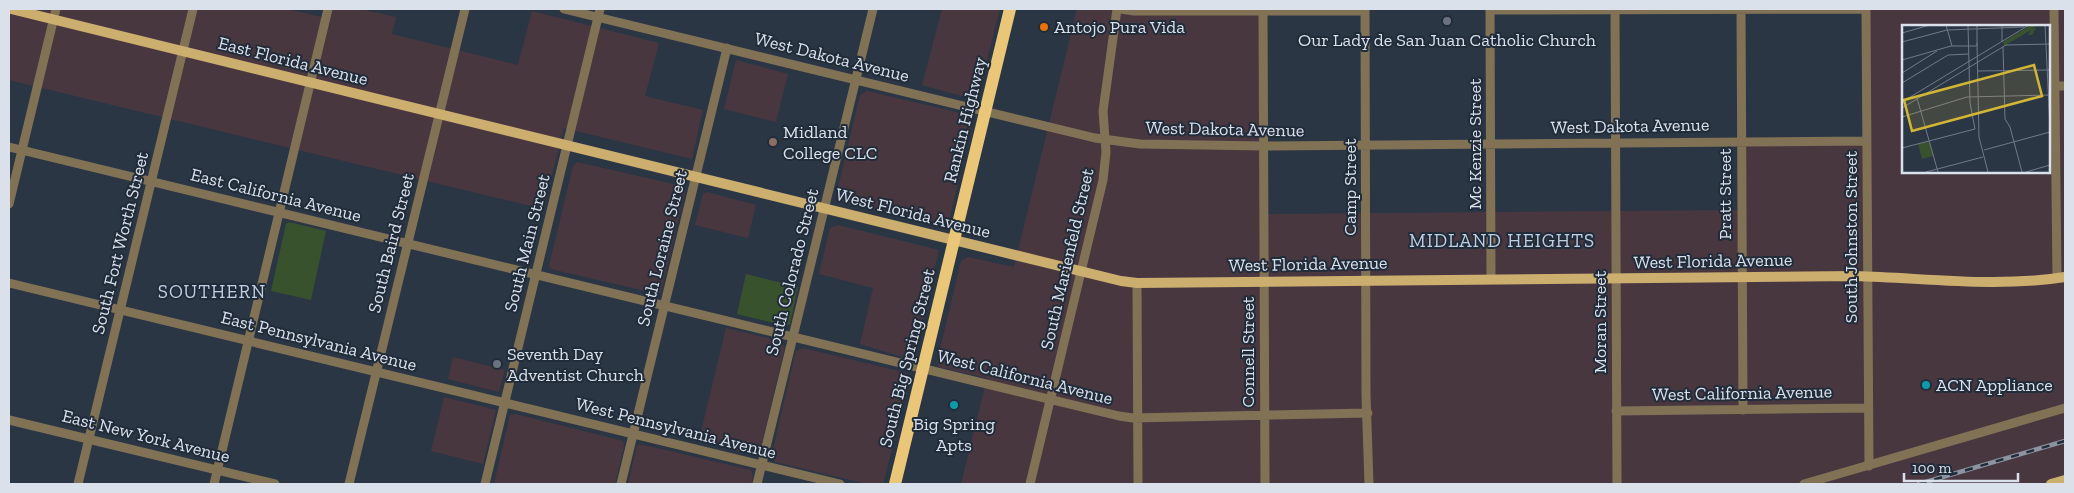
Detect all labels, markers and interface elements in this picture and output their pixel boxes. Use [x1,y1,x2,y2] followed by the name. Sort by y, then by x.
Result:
[1441,15,1453,27] marker: Our Lady de San Juan Catholic Church
[1054,16,1185,38] place label: Antojo Pura Vida
[1038,21,1050,33] marker: Antojo Pura Vida
[1902,25,2049,172] inset map
[752,27,912,87] street label: West Dakota Avenue
[1298,29,1596,51] place label: Our Lady de San Juan Catholic Church
[216,32,370,90] street label: East Florida Avenue
[939,54,991,185] street label: Rankin Highway
[1464,78,1486,210] street label: Mc Kenzie Street
[1551,114,1709,138] street label: West Dakota Avenue
[1146,117,1304,141] street label: West Dakota Avenue
[783,121,877,164] place label: Midland College CLC
[767,136,779,148] marker: Midland College CLC
[1339,138,1361,236] street label: Camp Street
[1714,148,1736,240] street label: Pratt Street
[87,149,153,336] street label: South Fort Worth Street
[1840,151,1862,323] street label: South Johnston Street
[188,163,364,227] street label: East California Avenue
[1035,166,1099,352] street label: South Marienfeld Street
[632,167,692,328] street label: South Loraine Street
[363,171,419,315] street label: South Baird Street
[499,172,555,314] street label: South Main Street
[833,183,993,243] street label: West Florida Avenue
[761,186,823,358] street label: South Colorado Street
[1409,229,1595,252] district label: MIDLAND HEIGHTS
[1633,249,1793,273] street label: West Florida Avenue
[1228,252,1388,276] street label: West Florida Avenue
[874,266,940,450] street label: South Big Spring Street
[1589,270,1611,373] street label: Moran Street
[158,280,266,303] district label: SOUTHERN
[1237,296,1259,408] street label: Connell Street
[219,306,419,376] street label: East Pennsylvania Avenue
[507,343,644,386] place label: Seventh Day Adventist Church
[935,345,1115,409] street label: West California Avenue
[491,358,503,370] marker: Seventh Day Adventist Church
[1936,374,2053,396] place label: ACN Appliance
[1920,379,1932,391] marker: ACN Appliance
[1652,380,1832,406] street label: West California Avenue
[573,392,779,464] street label: West Pennsylvania Avenue
[948,399,960,411] marker: Big Spring Apts
[60,404,232,468] street label: East New York Avenue
[913,413,995,456] place label: Big Spring Apts
[1904,450,2018,482] scale bar
[1912,459,1951,477] text: 100 m

